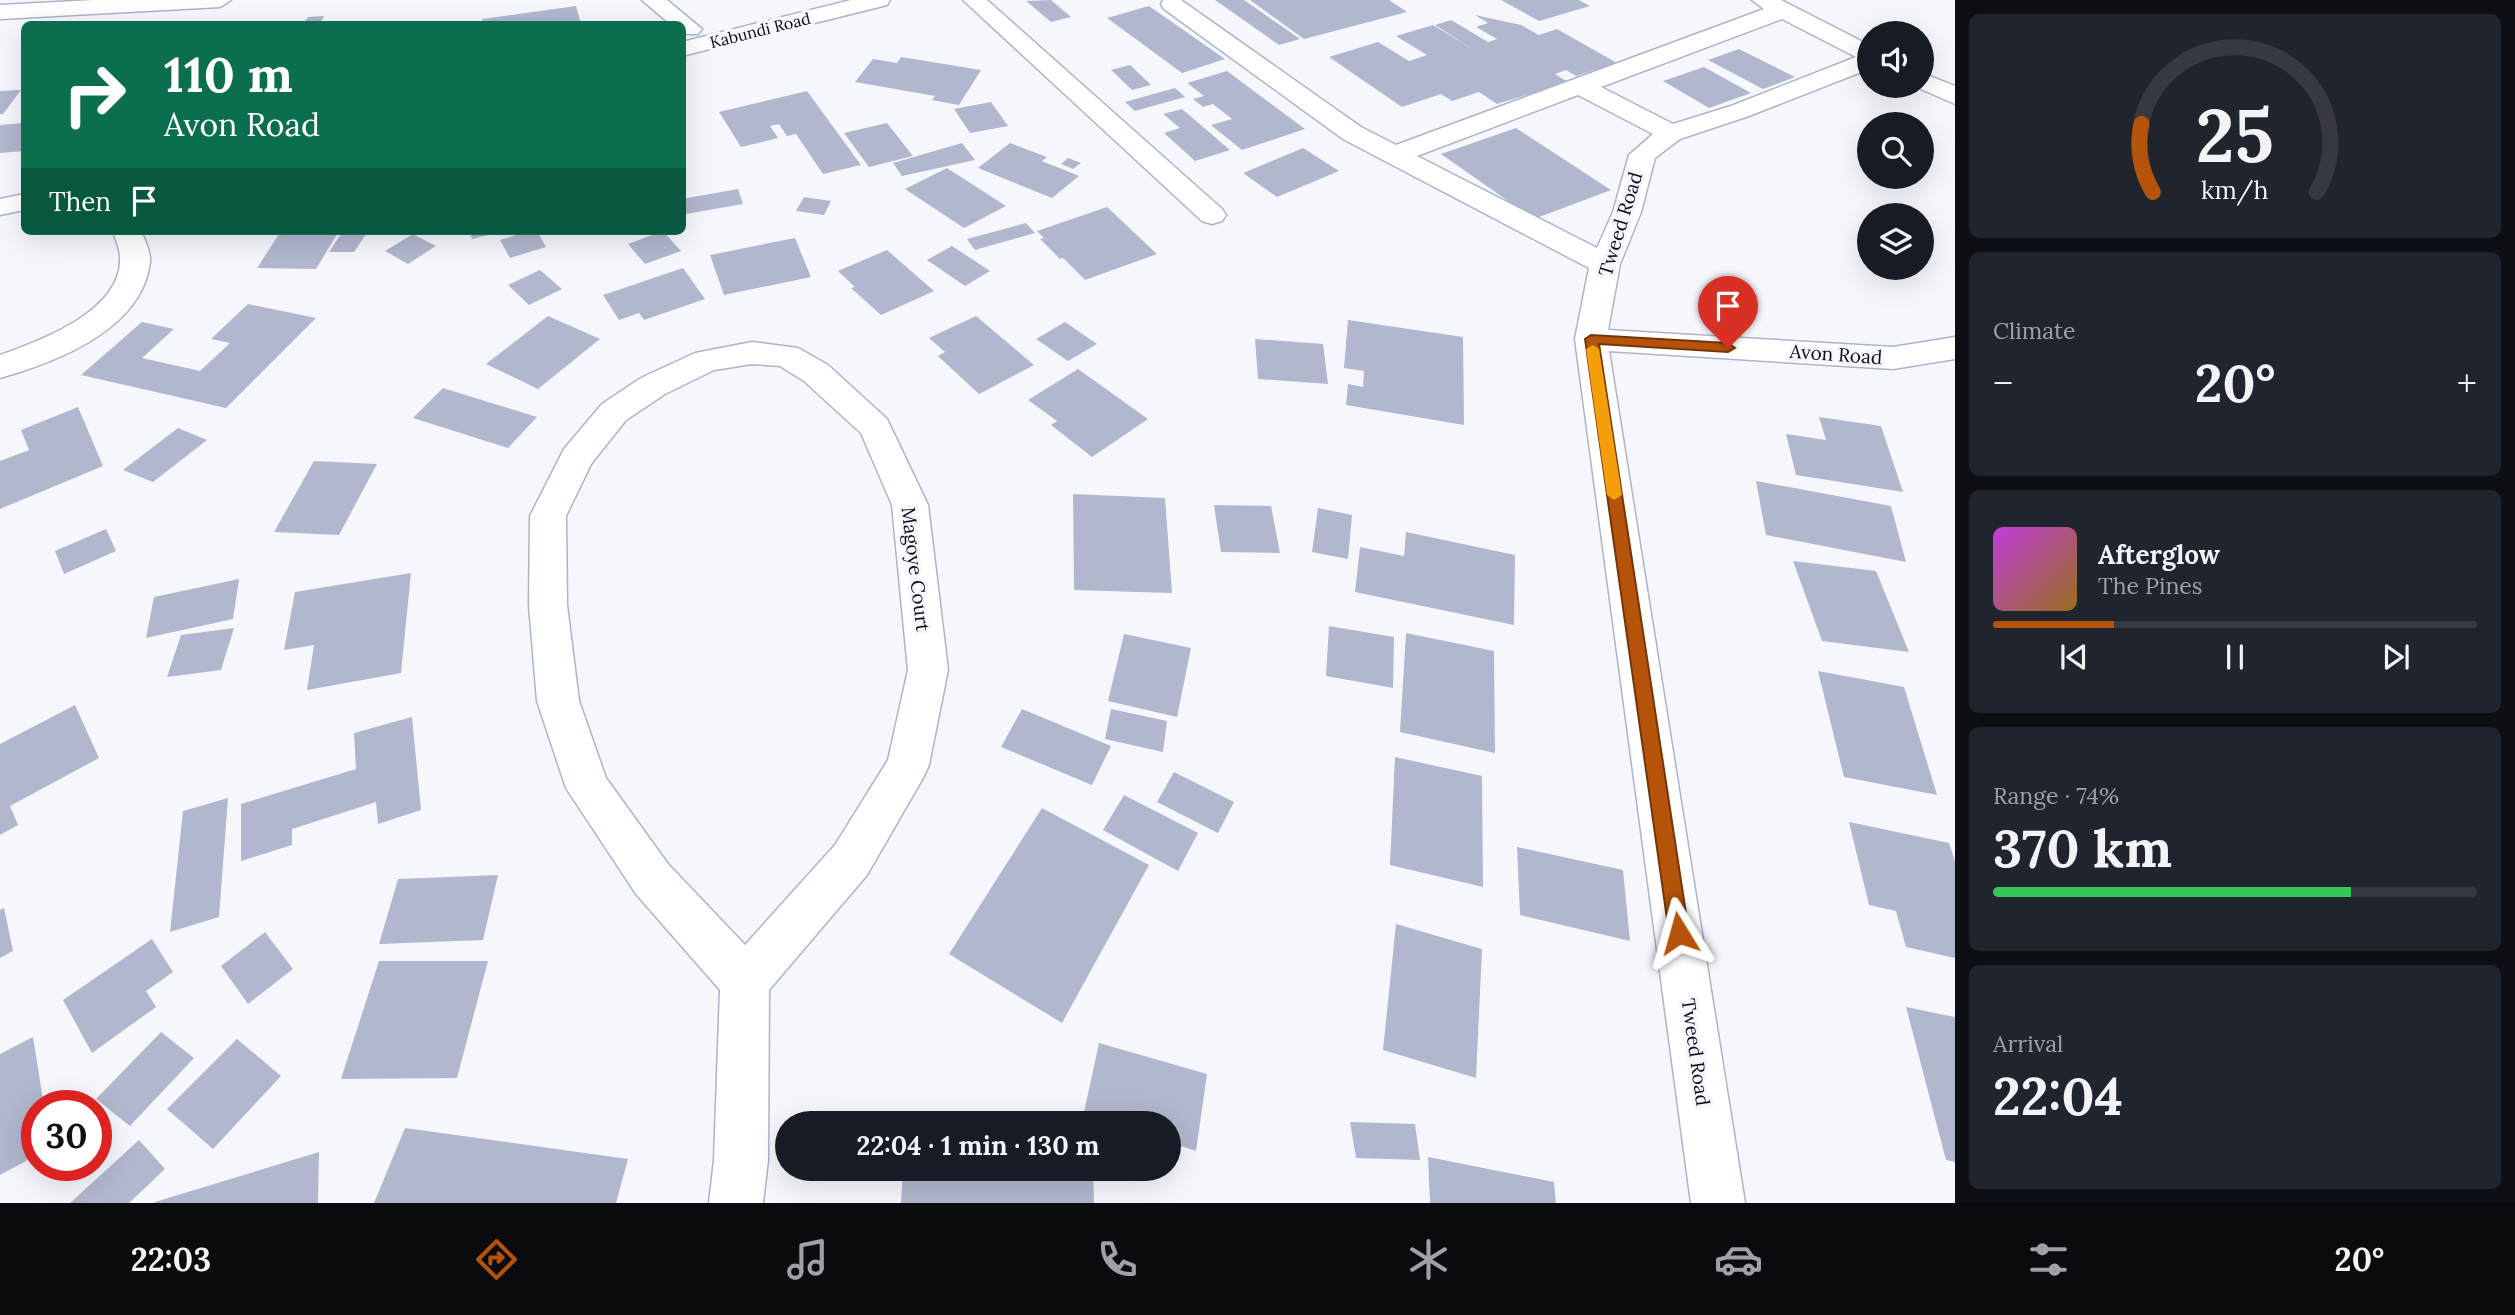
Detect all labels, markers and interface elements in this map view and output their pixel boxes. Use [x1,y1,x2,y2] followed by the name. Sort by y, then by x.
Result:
[708,8,813,52] street label: Kabundi Road
[1857,21,1934,280] map controls
[1857,21,1934,98] button: sound
[164,43,293,105] text: 110 m
[49,49,140,140] icon: right
[2196,89,2274,182] text: 25
[164,104,320,145] text: Avon Road
[1857,112,1934,189] button: search
[1593,169,1647,279] street label: Tweed Road
[2201,174,2269,206] text: km/h
[125,182,163,220] icon: arrive
[49,185,111,218] text: Then
[1857,203,1934,280] button: layers
[1698,276,1758,348] pin
[1709,287,1747,325] icon: arrive
[1993,316,2075,345] text: Climate
[1788,339,1883,369] street label: Avon Road
[2195,350,2275,416] text: 20°
[1993,359,2013,407] text: −
[2457,359,2477,407] text: +
[896,505,936,633] street label: Magoye Court
[2098,538,2220,571] text: Afterglow
[2098,571,2203,600] text: The Pines
[2055,638,2093,676] icon: previous
[2216,638,2254,676] icon: pause
[2377,638,2415,676] icon: next
[1993,781,2119,810] text: Range · 74%
[1993,815,2172,881] text: 370 km
[1642,896,1716,970] position arrow
[1677,997,1715,1107] street label: Tweed Road
[1993,1029,2063,1058] text: Arrival
[1993,1063,2123,1129] text: 22:04
[21,1090,112,1181] speed limit sign: 30
[857,1129,1099,1162] text: 22:04 · 1 min · 130 m
[472,1235,521,1284] icon: directions
[783,1235,832,1284] icon: music
[1093,1235,1142,1284] icon: phone
[1404,1235,1453,1284] icon: climate
[1714,1235,1763,1284] icon: car
[2024,1235,2073,1284] icon: filters
[131,1239,211,1280] text: 22:03
[2335,1239,2384,1280] text: 20°

